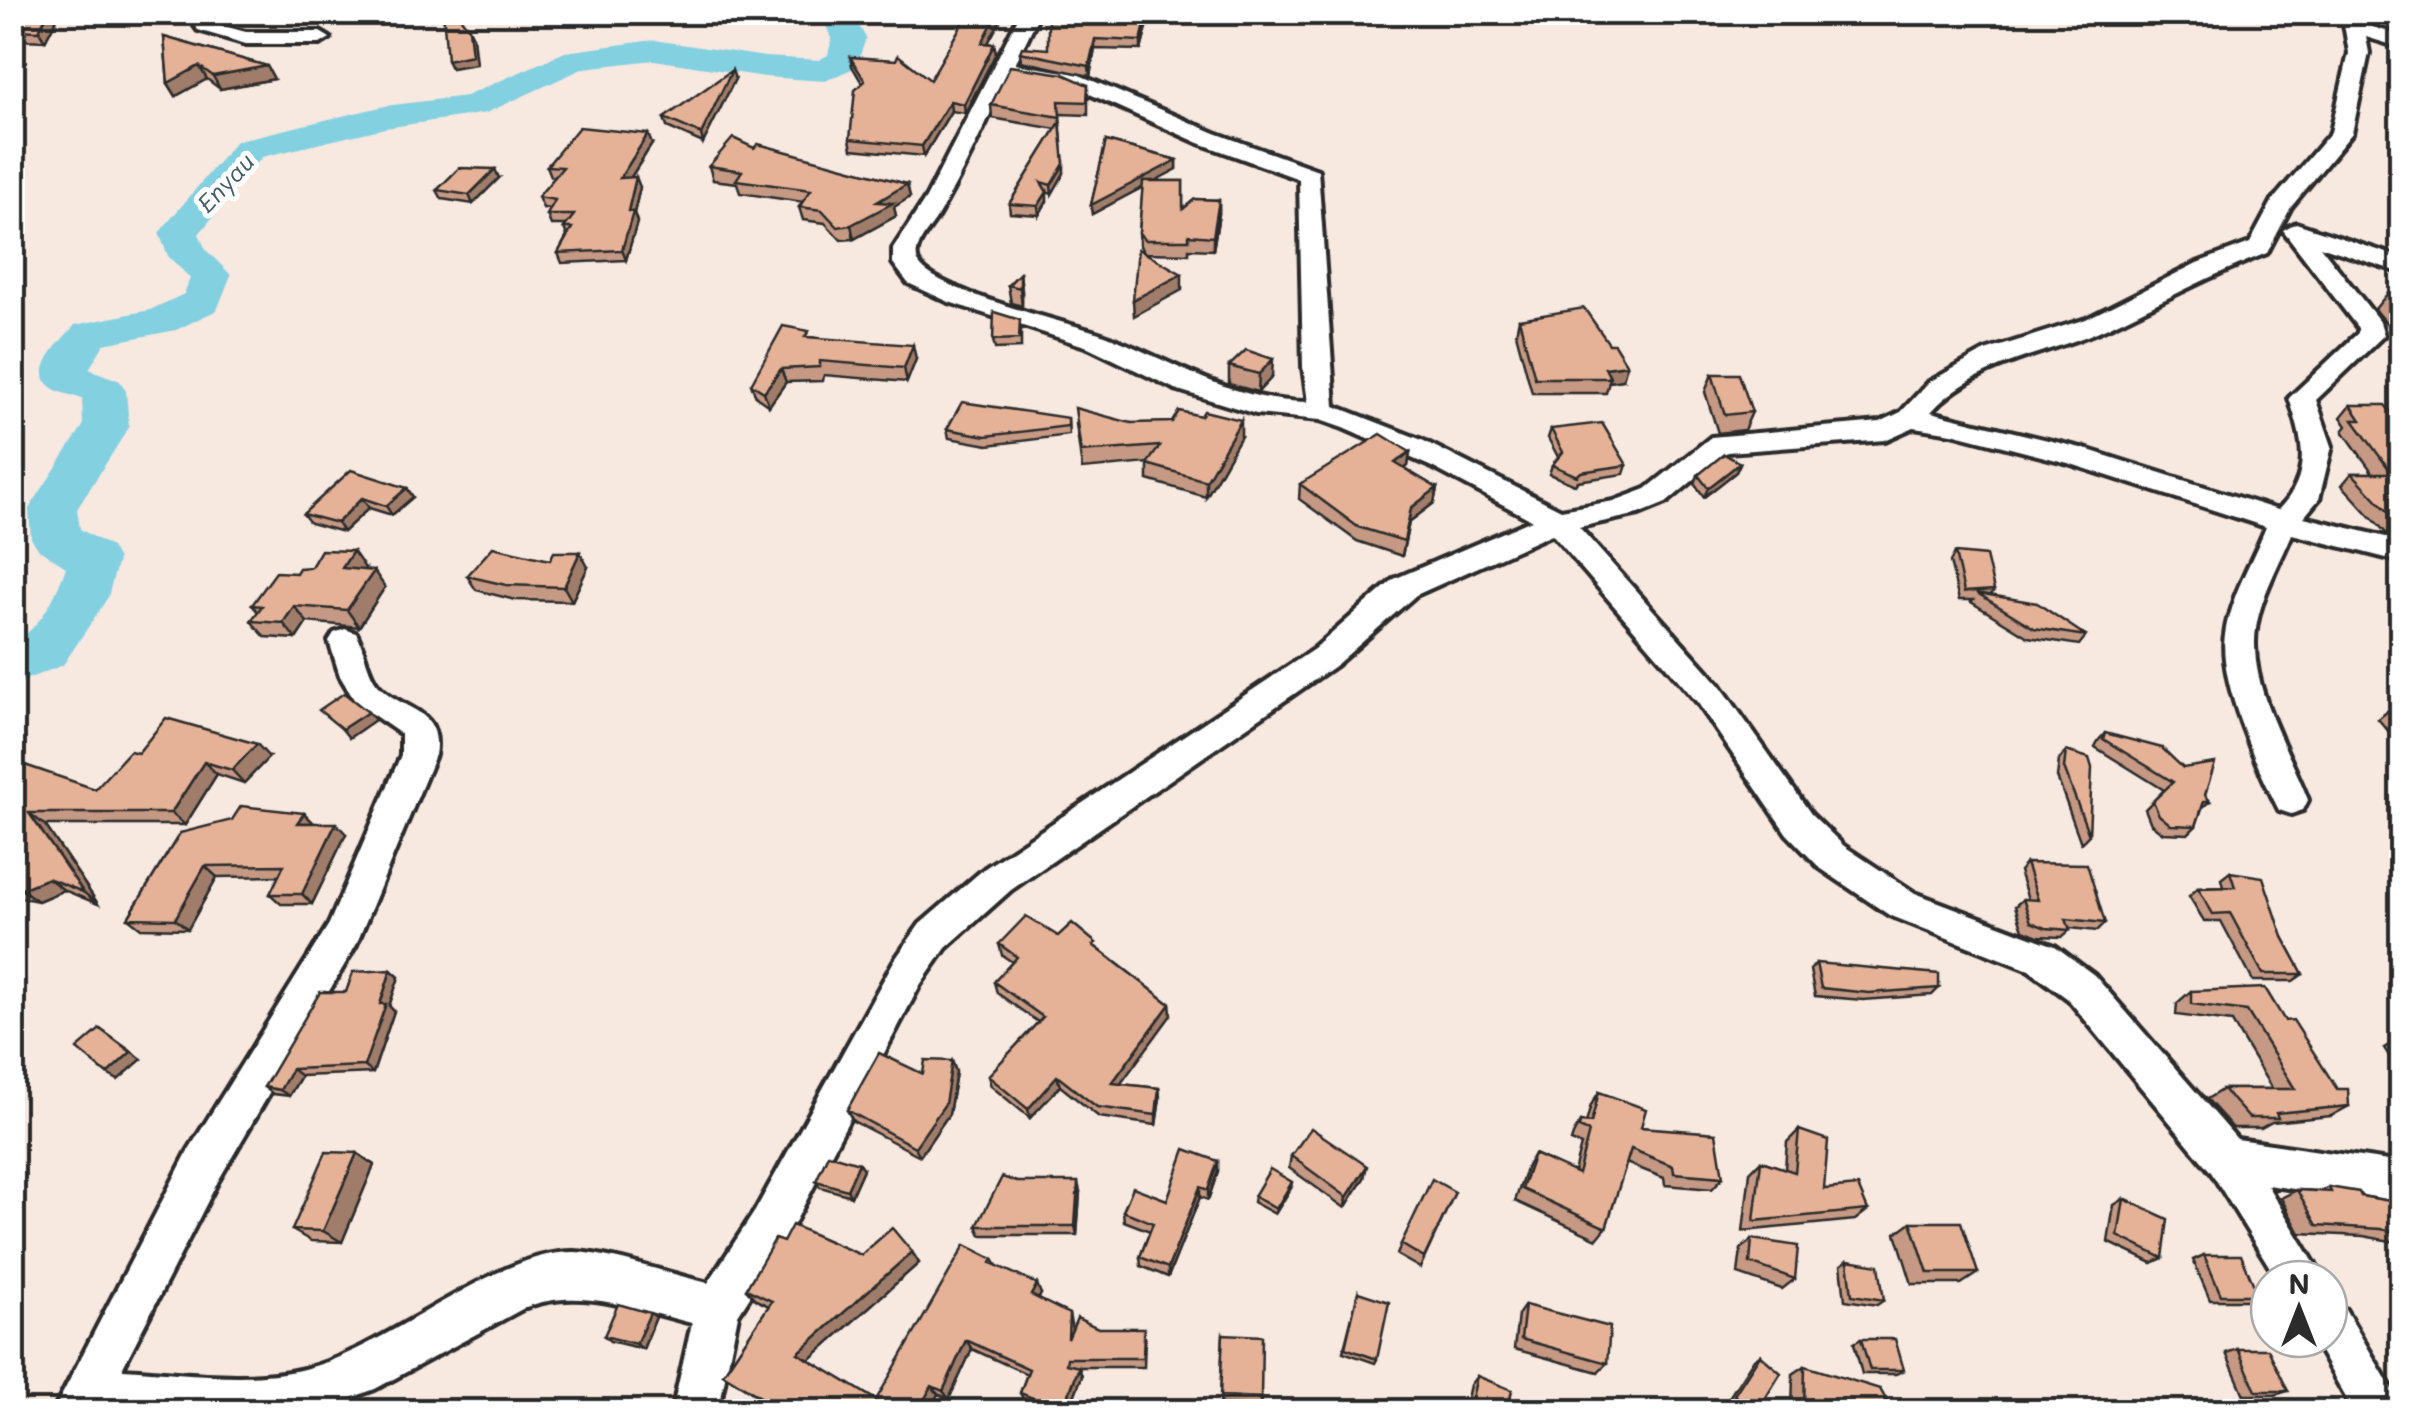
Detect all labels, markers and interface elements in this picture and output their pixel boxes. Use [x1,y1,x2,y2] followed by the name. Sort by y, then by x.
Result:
[189,145,261,219] water label: Enyau
[2249,1259,2349,1359] north arrow
[2288,1265,2310,1301] text: N

